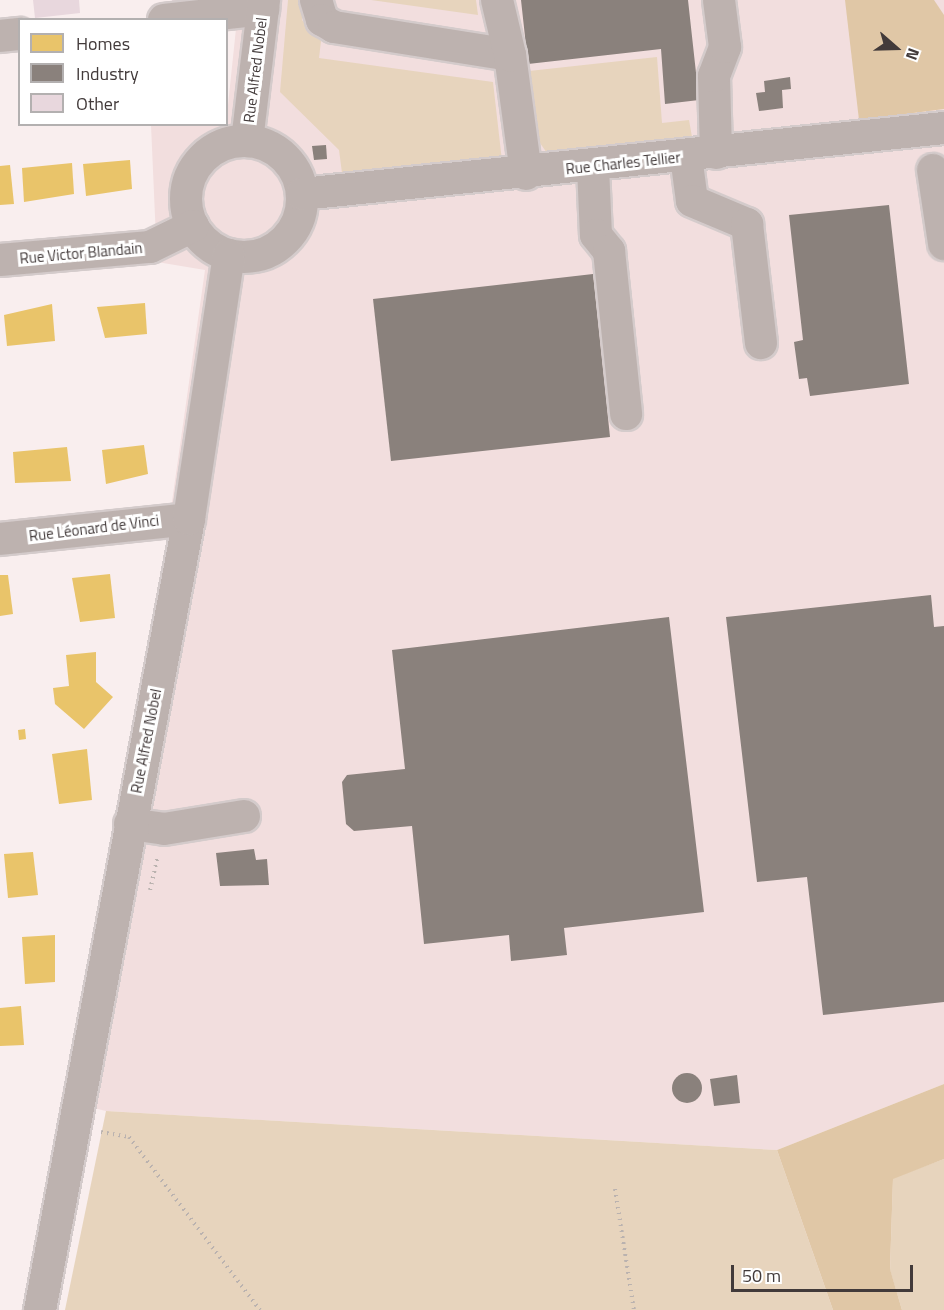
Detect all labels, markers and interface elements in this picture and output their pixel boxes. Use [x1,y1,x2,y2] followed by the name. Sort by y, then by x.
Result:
[240,16,270,124] street label: Rue Alfred Nobel
[18,18,228,126] legend
[866,18,926,78] north arrow
[76,30,130,57] text: Homes
[900,45,926,63] text: N
[76,60,139,87] text: Industry
[76,90,119,117] text: Other
[565,148,681,178] street label: Rue Charles Tellier
[19,239,143,267] street label: Rue Victor Blandain
[28,511,160,545] street label: Rue Léonard de Vinci
[127,687,165,795] street label: Rue Alfred Nobel
[734,1253,916,1291] scale bar
[742,1262,781,1289] text: 50 m

